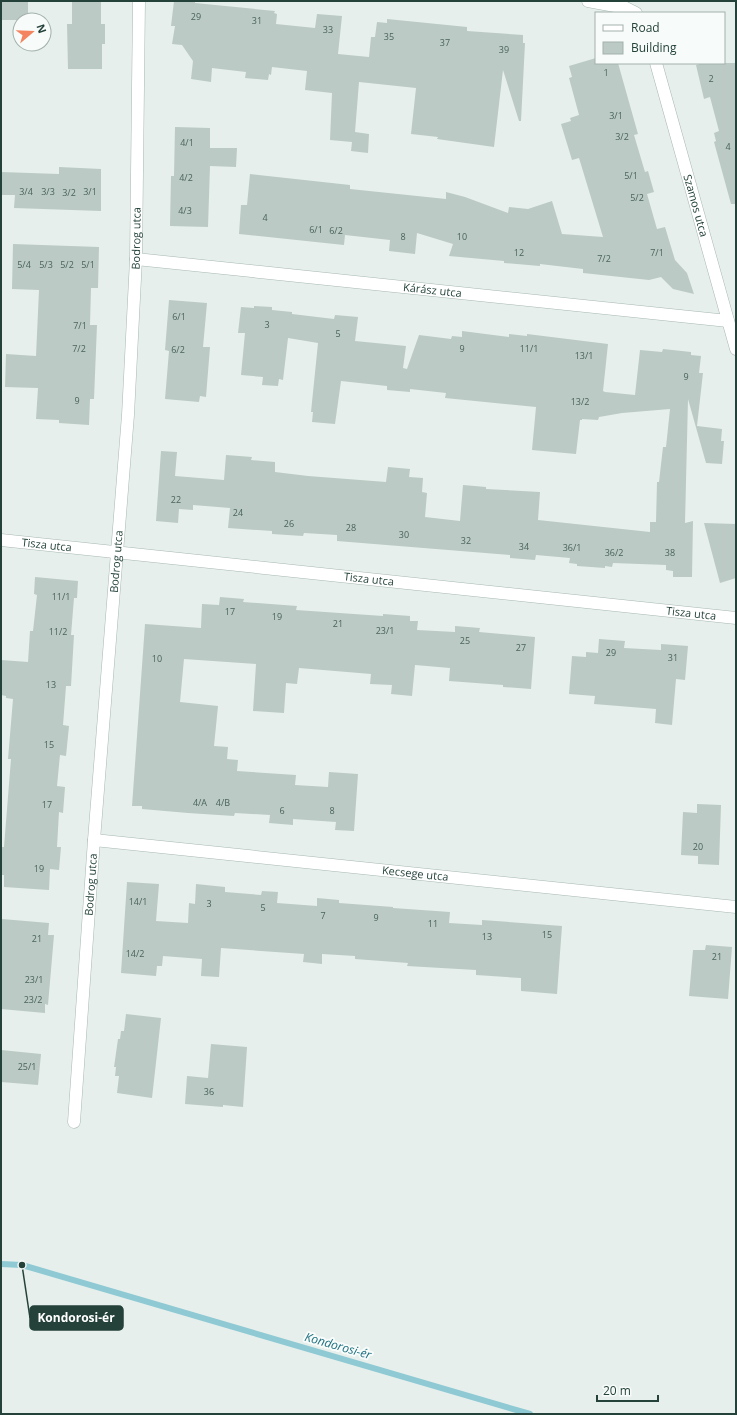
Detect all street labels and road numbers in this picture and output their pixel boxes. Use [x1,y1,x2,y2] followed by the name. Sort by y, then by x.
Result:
[680,172,712,238] street label: Szamos utca
[127,207,144,270] street label: Bodrog utca
[402,279,462,300] street label: Kárász utca
[106,530,126,593] street label: Bodrog utca
[21,534,73,554] street label: Tisza utca
[343,568,395,589] street label: Tisza utca
[665,603,717,623] street label: Tisza utca
[81,853,100,916] street label: Bodrog utca
[381,862,449,884] street label: Kecsege utca

